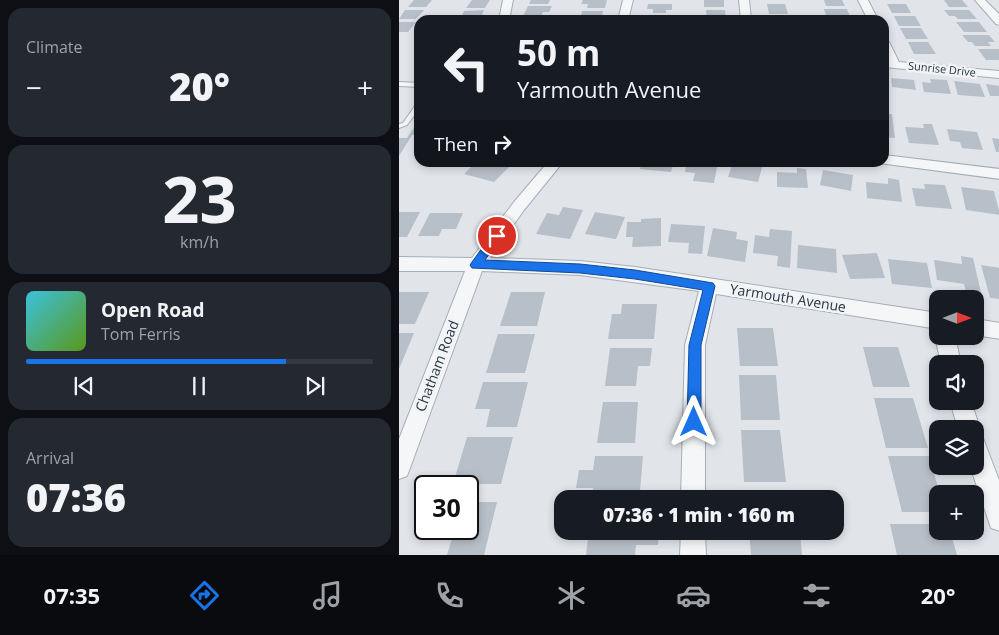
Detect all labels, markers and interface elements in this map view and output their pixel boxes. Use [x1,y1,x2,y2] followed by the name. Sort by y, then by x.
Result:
[517,29,600,76] text: 50 m
[434,35,499,100] icon: left
[26,36,83,58] text: Climate
[907,57,977,80] street label: Sunrise Drive
[169,60,230,112] text: 20°
[26,68,42,106] text: −
[357,68,373,106] text: +
[517,74,701,104] text: Yarmouth Avenue
[488,130,516,158] icon: right
[434,131,478,157] text: Then
[162,154,237,242] text: 23
[476,215,518,257] pin
[483,222,511,250] icon: arrive
[180,231,219,253] text: km/h
[729,279,848,316] street label: Yarmouth Avenue
[929,290,984,345] north arrow
[929,290,984,540] map controls
[101,297,205,323] text: Open Road
[410,317,463,414] street label: Chatham Road
[101,323,180,345] text: Tom Ferris
[929,355,984,410] button: sound
[70,372,98,400] icon: previous
[185,372,213,400] icon: pause
[301,372,329,400] icon: next
[667,395,719,447] position arrow
[929,420,984,475] button: layers
[26,447,74,469] text: Arrival
[26,471,126,523] text: 07:36
[414,475,479,540] speed limit sign: 30
[929,485,984,540] button: +
[603,502,795,528] text: 07:36 · 1 min · 160 m
[187,578,222,613] icon: directions
[310,578,345,613] icon: music
[432,578,467,613] icon: phone
[554,578,589,613] icon: climate
[676,578,711,613] icon: car
[799,578,834,613] icon: filters
[44,580,100,610] text: 07:35
[921,580,955,610] text: 20°

